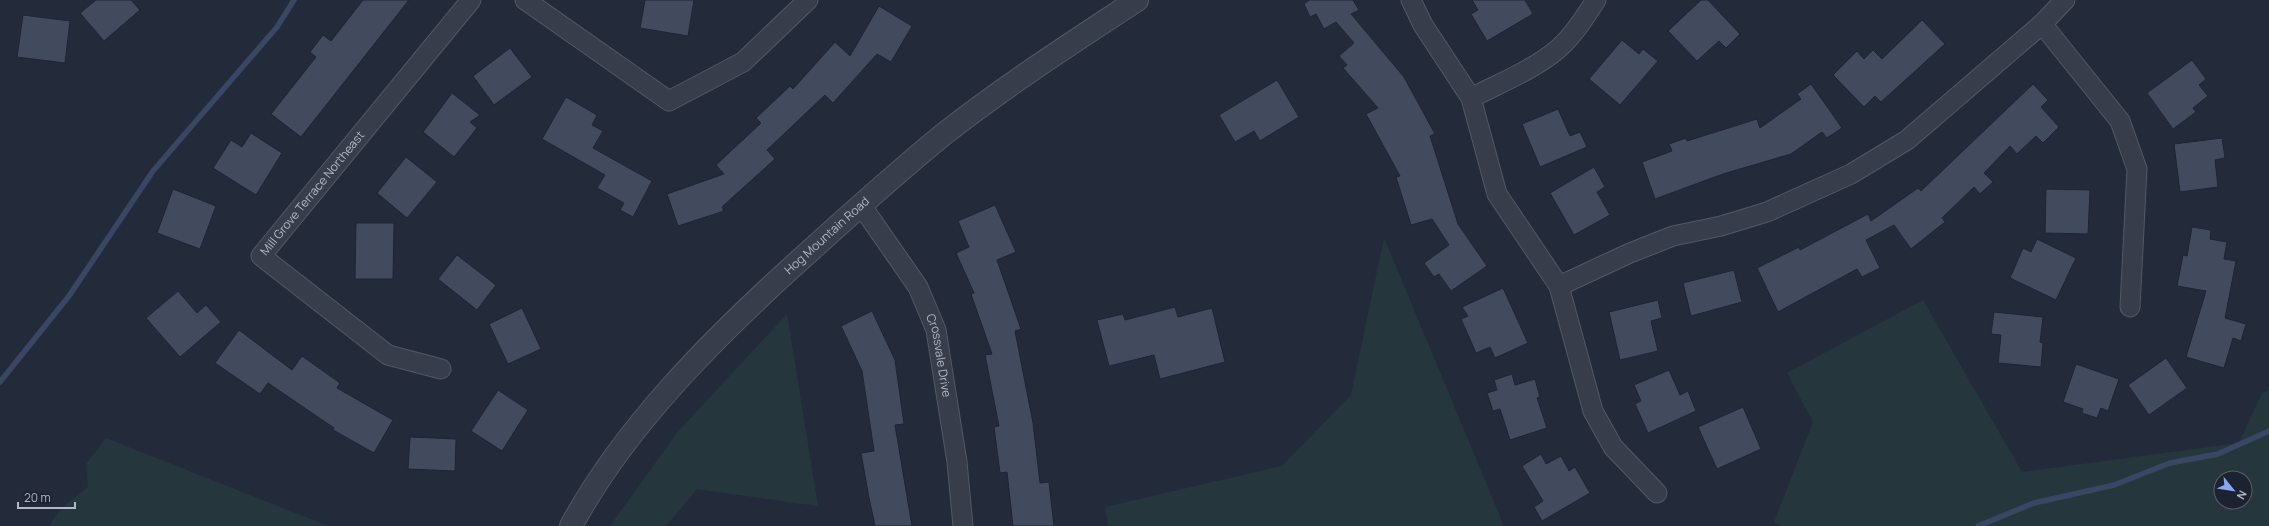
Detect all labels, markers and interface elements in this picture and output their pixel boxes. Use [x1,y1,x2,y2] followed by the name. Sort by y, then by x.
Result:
[256,127,368,259] street label: Mill Grove Terrace Northeast
[781,193,873,278] street label: Hog Mountain Road
[922,311,956,398] street label: Crossvale Drive
[2213,470,2253,510] north arrow
[18,484,75,510] scale bar
[2234,488,2251,503] text: N
[24,489,51,506] text: 20 m

